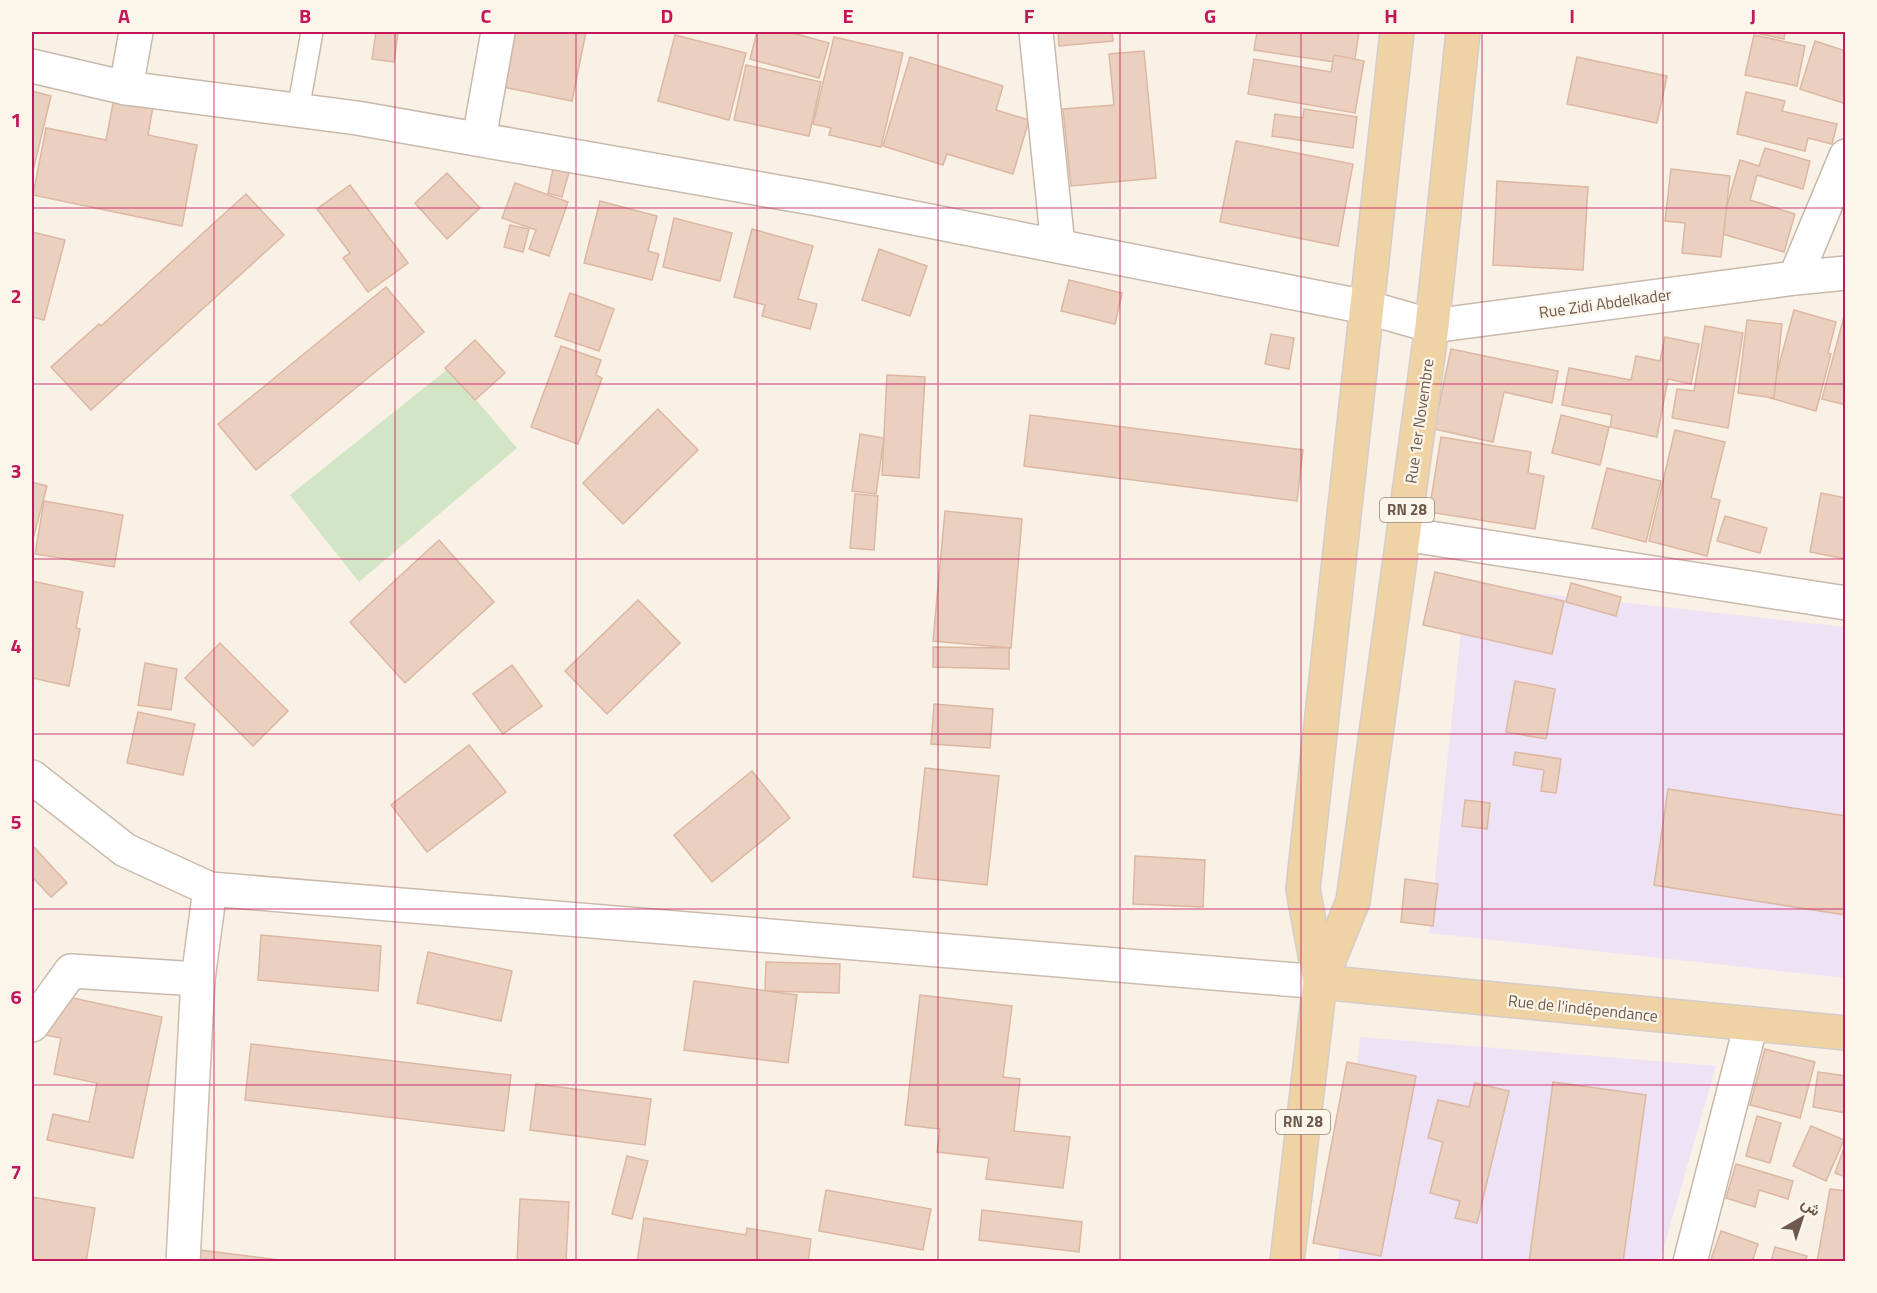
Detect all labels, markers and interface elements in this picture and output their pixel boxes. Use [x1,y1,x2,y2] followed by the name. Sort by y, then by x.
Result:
[118,0,130,31] text: A
[299,0,311,31] text: B
[481,0,492,31] text: C
[661,0,673,31] text: D
[842,0,854,31] text: E
[1024,0,1035,31] text: F
[1204,0,1216,31] text: G
[1384,0,1398,31] text: H
[1569,0,1575,31] text: I
[1750,0,1756,31] text: J
[10,104,22,135] text: 1
[10,280,22,311] text: 2
[1537,282,1673,324] street label: Rue Zidi Abdelkader
[1398,357,1440,485] street label: Rue 1er Novembre
[10,455,22,486] text: 3
[1380,498,1434,522] road number: RN 28
[10,630,22,661] text: 4
[10,806,22,837] text: 5
[10,981,22,1012] text: 6
[1507,988,1659,1028] street label: Rue de l'indépendance
[1276,1110,1330,1134] road number: RN 28
[10,1156,22,1187] text: 7
[1772,1188,1832,1248] north arrow
[1796,1191,1826,1222] text: ش

